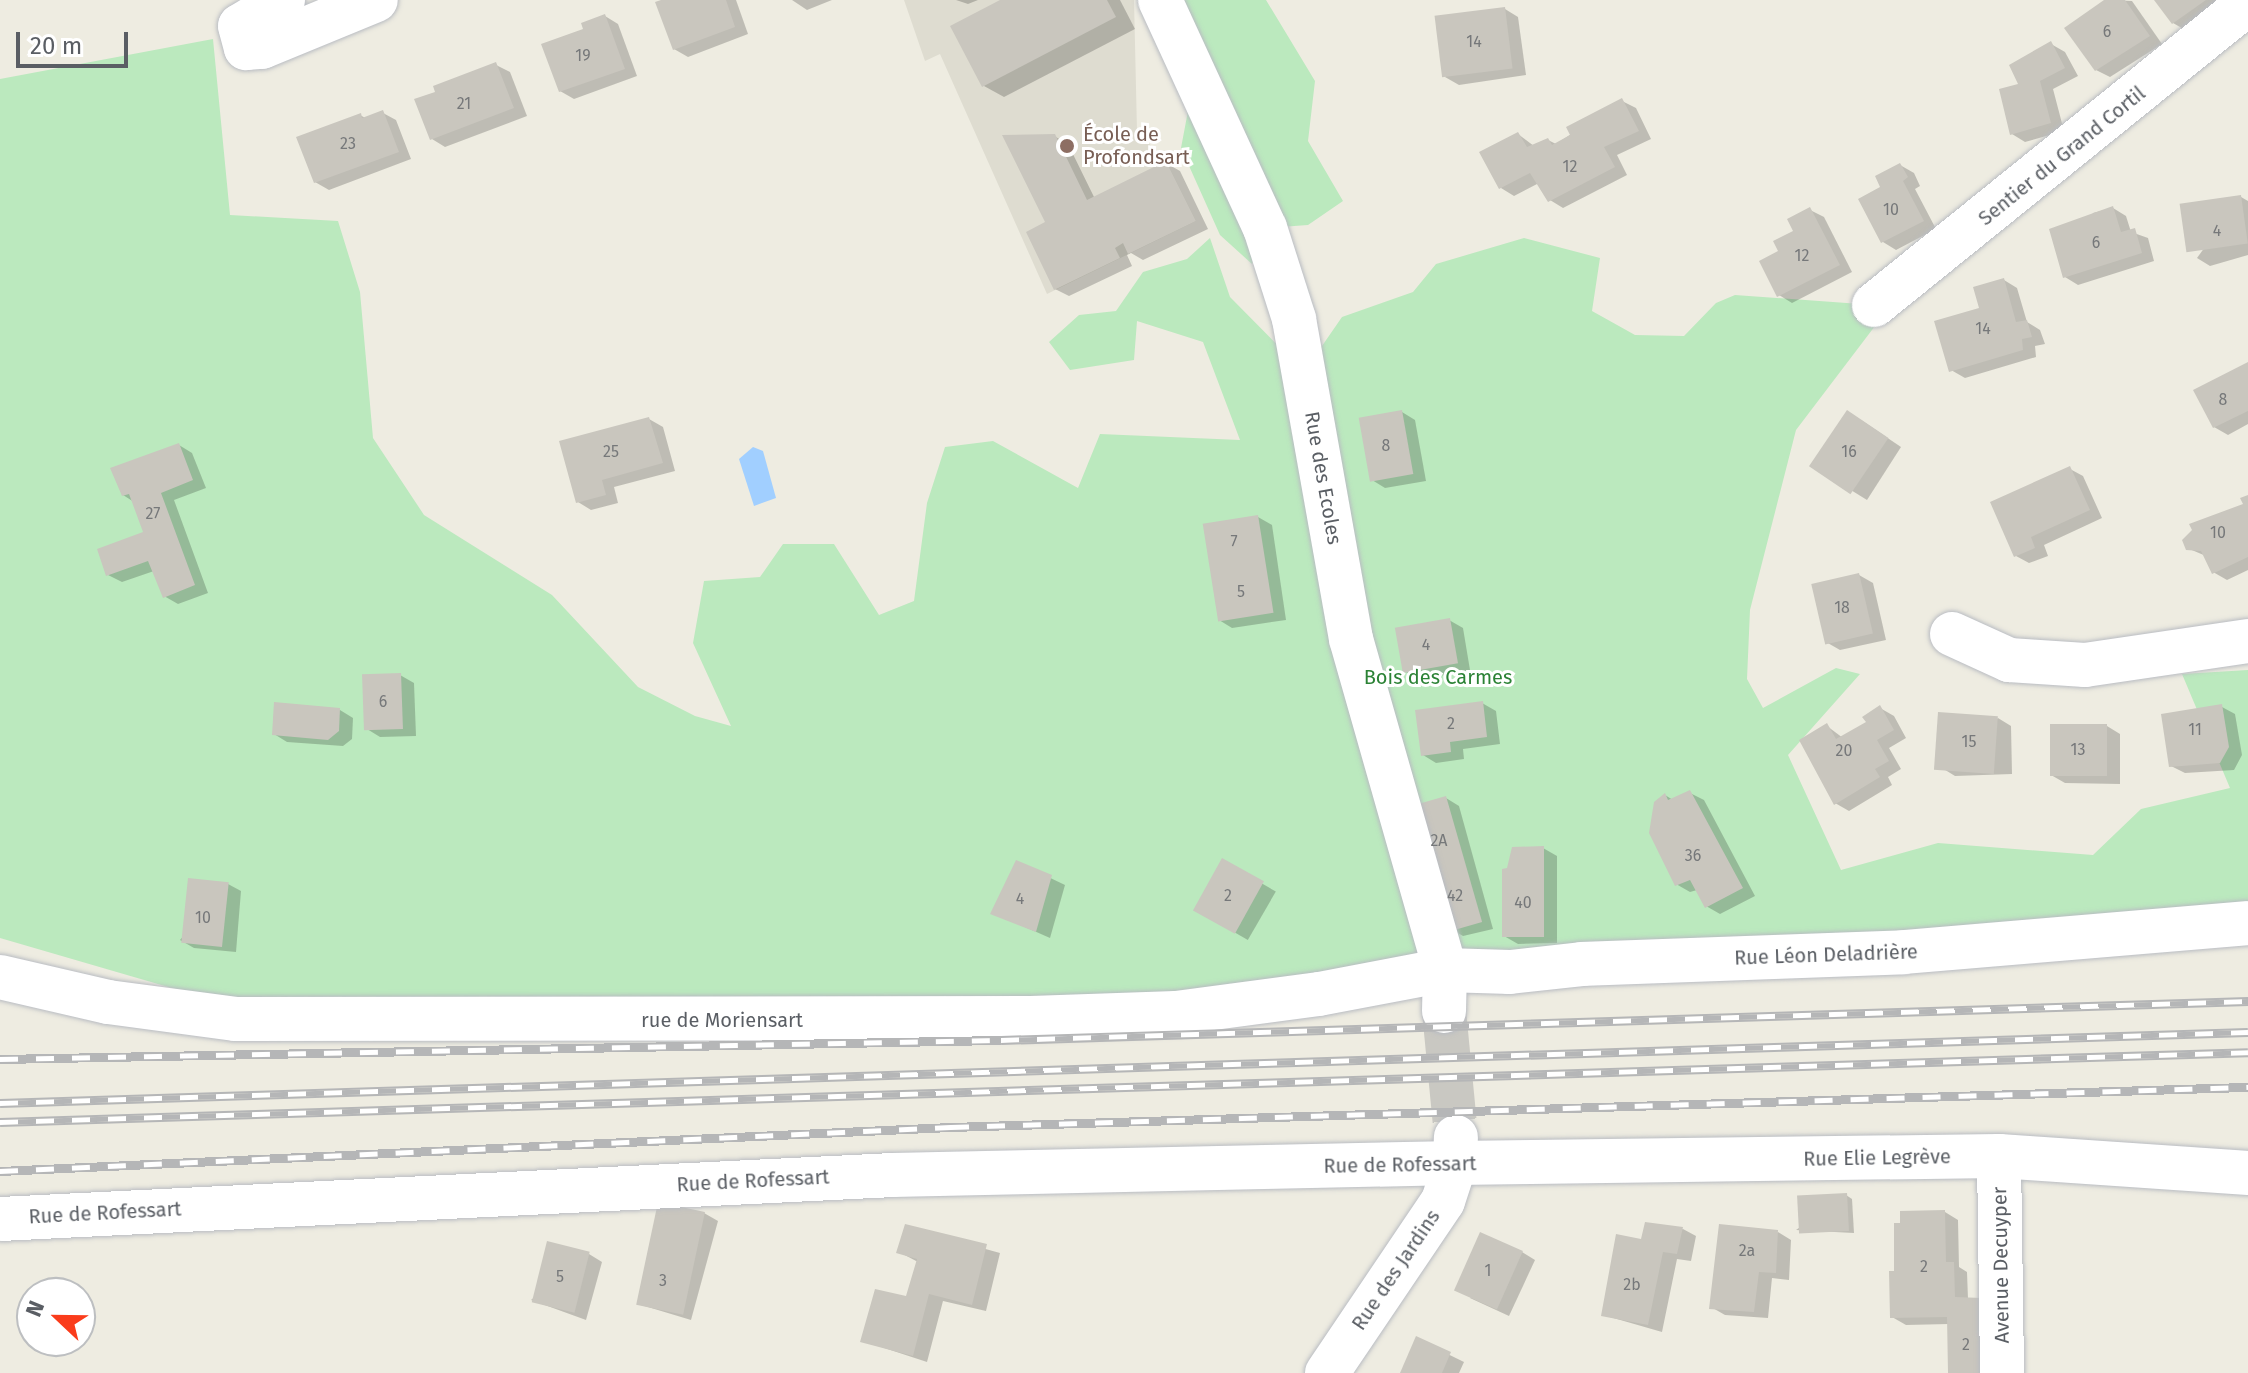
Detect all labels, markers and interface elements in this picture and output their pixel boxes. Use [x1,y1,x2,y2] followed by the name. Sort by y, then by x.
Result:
[20,16,132,66] scale bar
[2103,22,2111,42] house number: 6
[30,32,82,60] text: 20 m
[1466,32,1482,52] house number: 14
[575,46,591,66] house number: 19
[1974,81,2150,231] street label: Sentier du Grand Cortil
[457,94,471,114] house number: 21
[1083,122,1190,169] place label: École de Profondsart
[340,134,356,154] house number: 23
[1058,137,1076,155] marker: École de Profondsart
[1563,157,1577,177] house number: 12
[1883,200,1899,220] house number: 10
[2213,221,2221,241] house number: 4
[2092,233,2100,253] house number: 6
[1795,246,1809,266] house number: 12
[1975,319,1991,339] house number: 14
[2219,390,2227,410] house number: 8
[1299,410,1347,546] street label: Rue des Ecoles
[1382,436,1390,456] house number: 8
[603,442,619,462] house number: 25
[1841,442,1857,462] house number: 16
[146,504,160,524] house number: 27
[2210,523,2226,543] house number: 10
[1230,532,1238,552] house number: 7
[1237,582,1245,602] house number: 5
[1834,598,1850,618] house number: 18
[1422,635,1430,655] house number: 4
[1364,665,1512,689] park label: Bois des Carmes
[379,692,387,712] house number: 6
[1447,714,1455,734] house number: 2
[2188,720,2202,740] house number: 11
[1962,732,1976,752] house number: 15
[2071,740,2085,760] house number: 13
[1836,741,1852,761] house number: 20
[1430,831,1448,851] house number: 2A
[1685,846,1701,866] house number: 36
[1224,886,1232,906] house number: 2
[1447,886,1463,906] house number: 42
[1016,889,1024,909] house number: 4
[1514,893,1532,913] house number: 40
[195,908,211,928] house number: 10
[1734,940,1918,970] street label: Rue Léon Deladrière
[641,1008,803,1032] street label: rue de Moriensart
[1803,1145,1951,1171] street label: Rue Elie Legrève
[1323,1152,1477,1178] street label: Rue de Rofessart
[676,1165,830,1197] street label: Rue de Rofessart
[1988,1186,2014,1344] street label: Avenue Decuyper
[28,1197,182,1229] street label: Rue de Rofessart
[1347,1205,1445,1335] street label: Rue des Jardins
[1739,1241,1755,1261] house number: 2a
[1920,1257,1928,1277] house number: 2
[1485,1261,1491,1281] house number: 1
[556,1267,564,1287] house number: 5
[659,1271,667,1291] house number: 3
[1623,1275,1641,1295] house number: 2b
[16,1277,96,1357] north arrow
[20,1297,50,1320] text: N
[1962,1335,1970,1355] house number: 2

